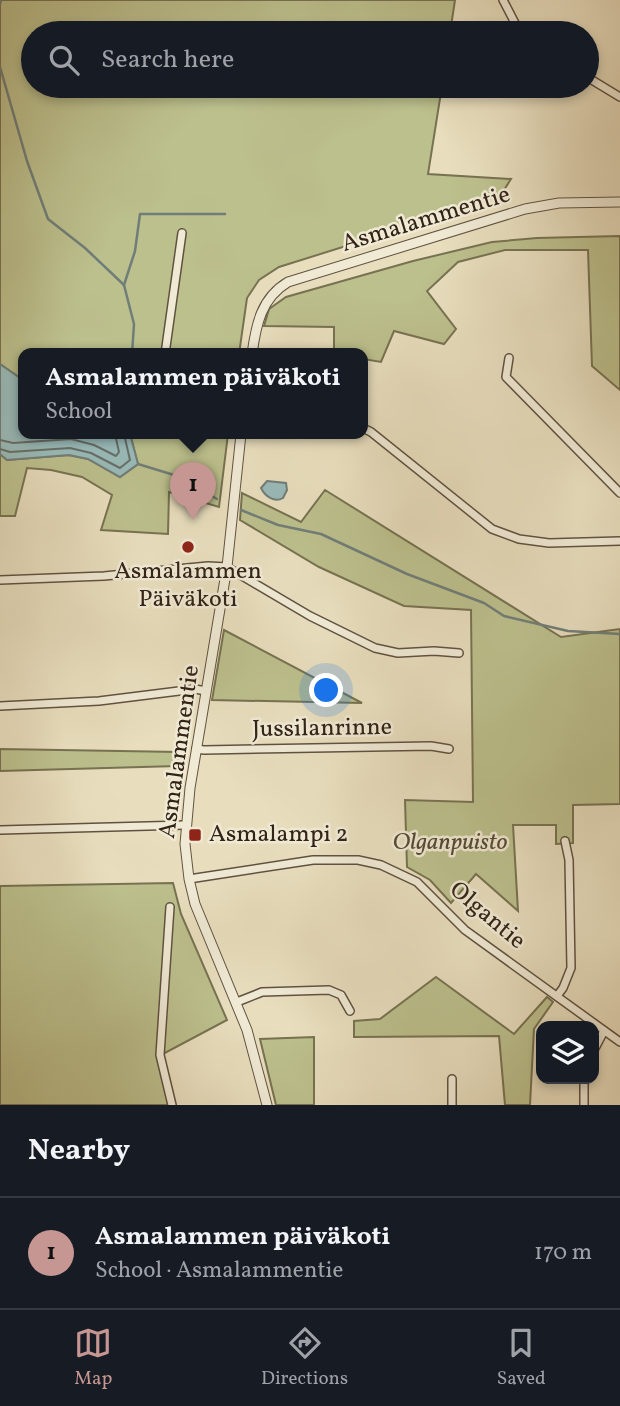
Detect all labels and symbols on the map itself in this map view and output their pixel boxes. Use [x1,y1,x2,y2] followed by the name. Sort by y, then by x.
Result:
[337,178,515,262] street label: Asmalammentie
[170,462,216,520] pin: 1
[180,539,196,555] marker: Asmalammen Päiväkoti
[114,555,262,617] place label: Asmalammen Päiväkoti
[151,663,209,841] street label: Asmalammentie
[309,673,343,707] your location
[252,711,392,747] street label: Jussilanrinne
[209,818,348,852] place label: Asmalampi 2
[392,826,508,860] park label: Olganpuisto
[187,827,203,843] marker: Asmalampi 2
[441,874,533,958] street label: Olgantie

